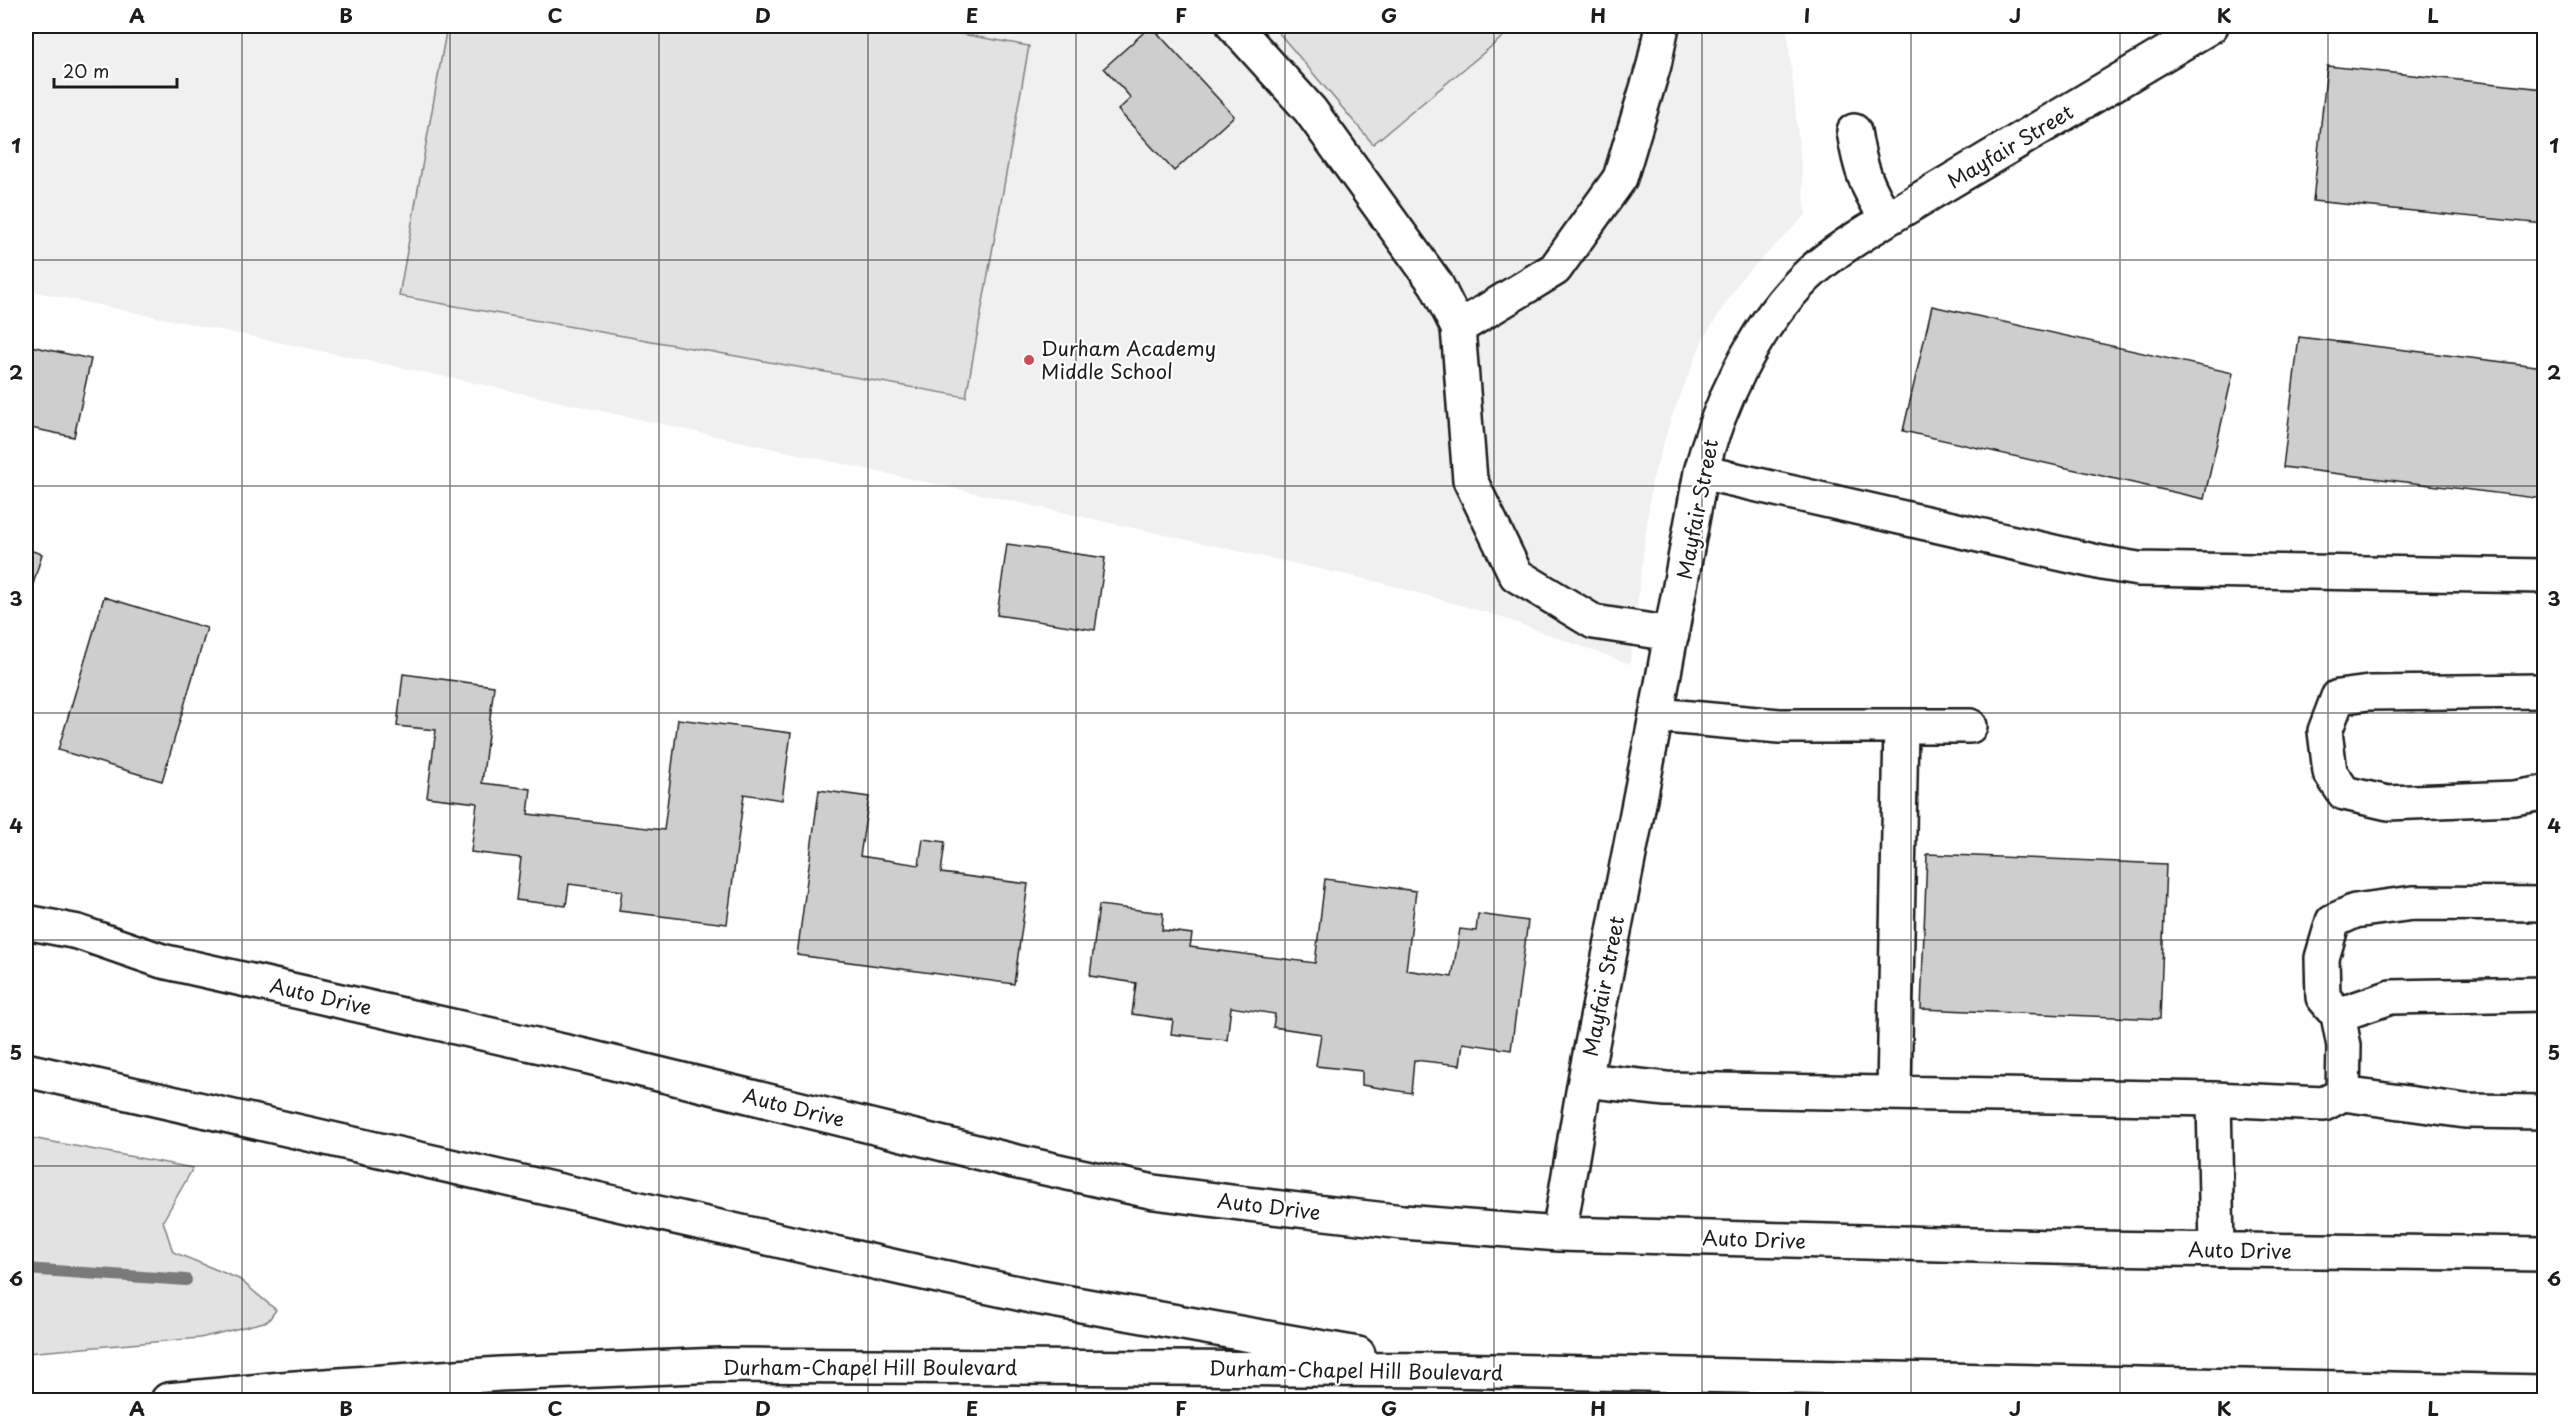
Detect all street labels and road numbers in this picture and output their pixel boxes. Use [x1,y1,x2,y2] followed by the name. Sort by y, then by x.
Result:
[1941,96,2079,196] street label: Mayfair Street
[1669,436,1725,582] street label: Mayfair Street
[1575,913,1631,1059] street label: Mayfair Street
[267,970,375,1022] street label: Auto Drive
[740,1080,848,1134] street label: Auto Drive
[1216,1185,1322,1227] street label: Auto Drive
[1702,1222,1806,1256] street label: Auto Drive
[2188,1234,2292,1266] street label: Auto Drive
[723,1352,1017,1382] street label: Durham-Chapel Hill Boulevard
[1209,1352,1503,1388] street label: Durham-Chapel Hill Boulevard

